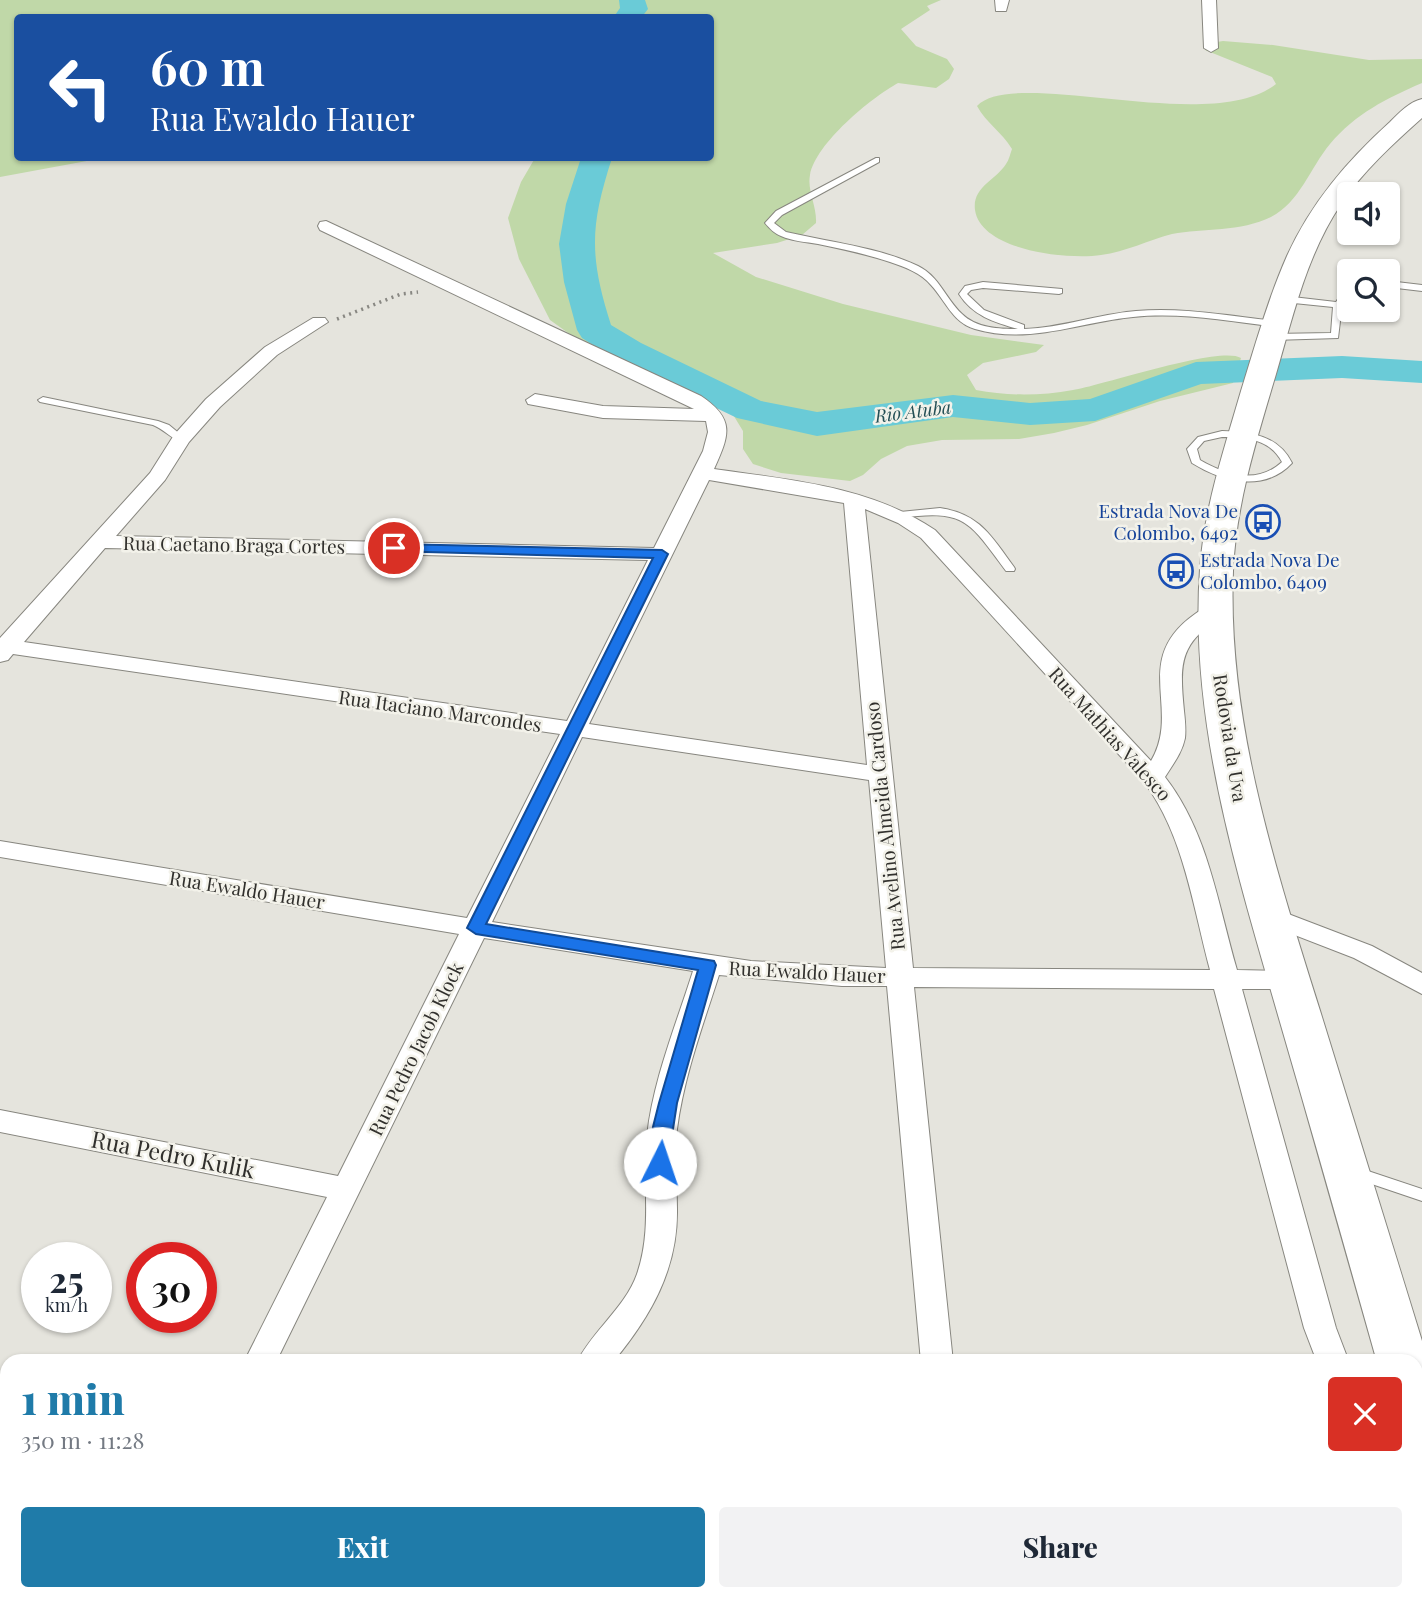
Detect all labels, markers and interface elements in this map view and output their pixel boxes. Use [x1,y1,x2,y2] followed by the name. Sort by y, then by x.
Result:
[150,33,265,98] text: 60 m
[35,42,126,133] icon: left
[150,96,415,139] text: Rua Ewaldo Hauer
[1337,182,1400,322] map controls
[1337,182,1400,245] button: sound
[1337,259,1400,322] button: search
[872,394,952,428] water label: Rio Atuba
[1098,497,1238,545] place label: Estrada Nova De Colombo, 6492
[1244,503,1282,541] bus stop icon: Estrada Nova De Colombo, 6492
[364,518,424,578] pin
[123,529,345,559] street label: Rua Caetano Braga Cortes
[375,529,413,567] icon: arrive
[1200,546,1340,594] place label: Estrada Nova De Colombo, 6409
[1157,552,1195,590] bus stop icon: Estrada Nova De Colombo, 6409
[1044,661,1178,806] street label: Rua Mathias Valesco
[1208,672,1254,804] street label: Rodovia da Uva
[337,683,543,737] street label: Rua Itaciano Marcondes
[858,701,910,952] street label: Rua Avelino Almeida Cardoso
[168,864,327,914] street label: Rua Ewaldo Hauer
[728,954,887,988] street label: Rua Ewaldo Hauer
[362,957,469,1140] street label: Rua Pedro Jacob Klock
[89,1122,258,1185] street label: Rua Pedro Kulik
[623,1126,697,1200] position arrow
[126,1242,217,1333] speed limit sign: 30
[49,1255,84,1302] text: 25
[45,1293,88,1317] text: km/h
[21,1370,125,1426] text: 1 min
[1328,1377,1402,1451] button: close
[21,1424,145,1455] text: 350 m · 11:28
[21,1507,705,1587] button: Exit
[719,1507,1402,1587] button: Share

